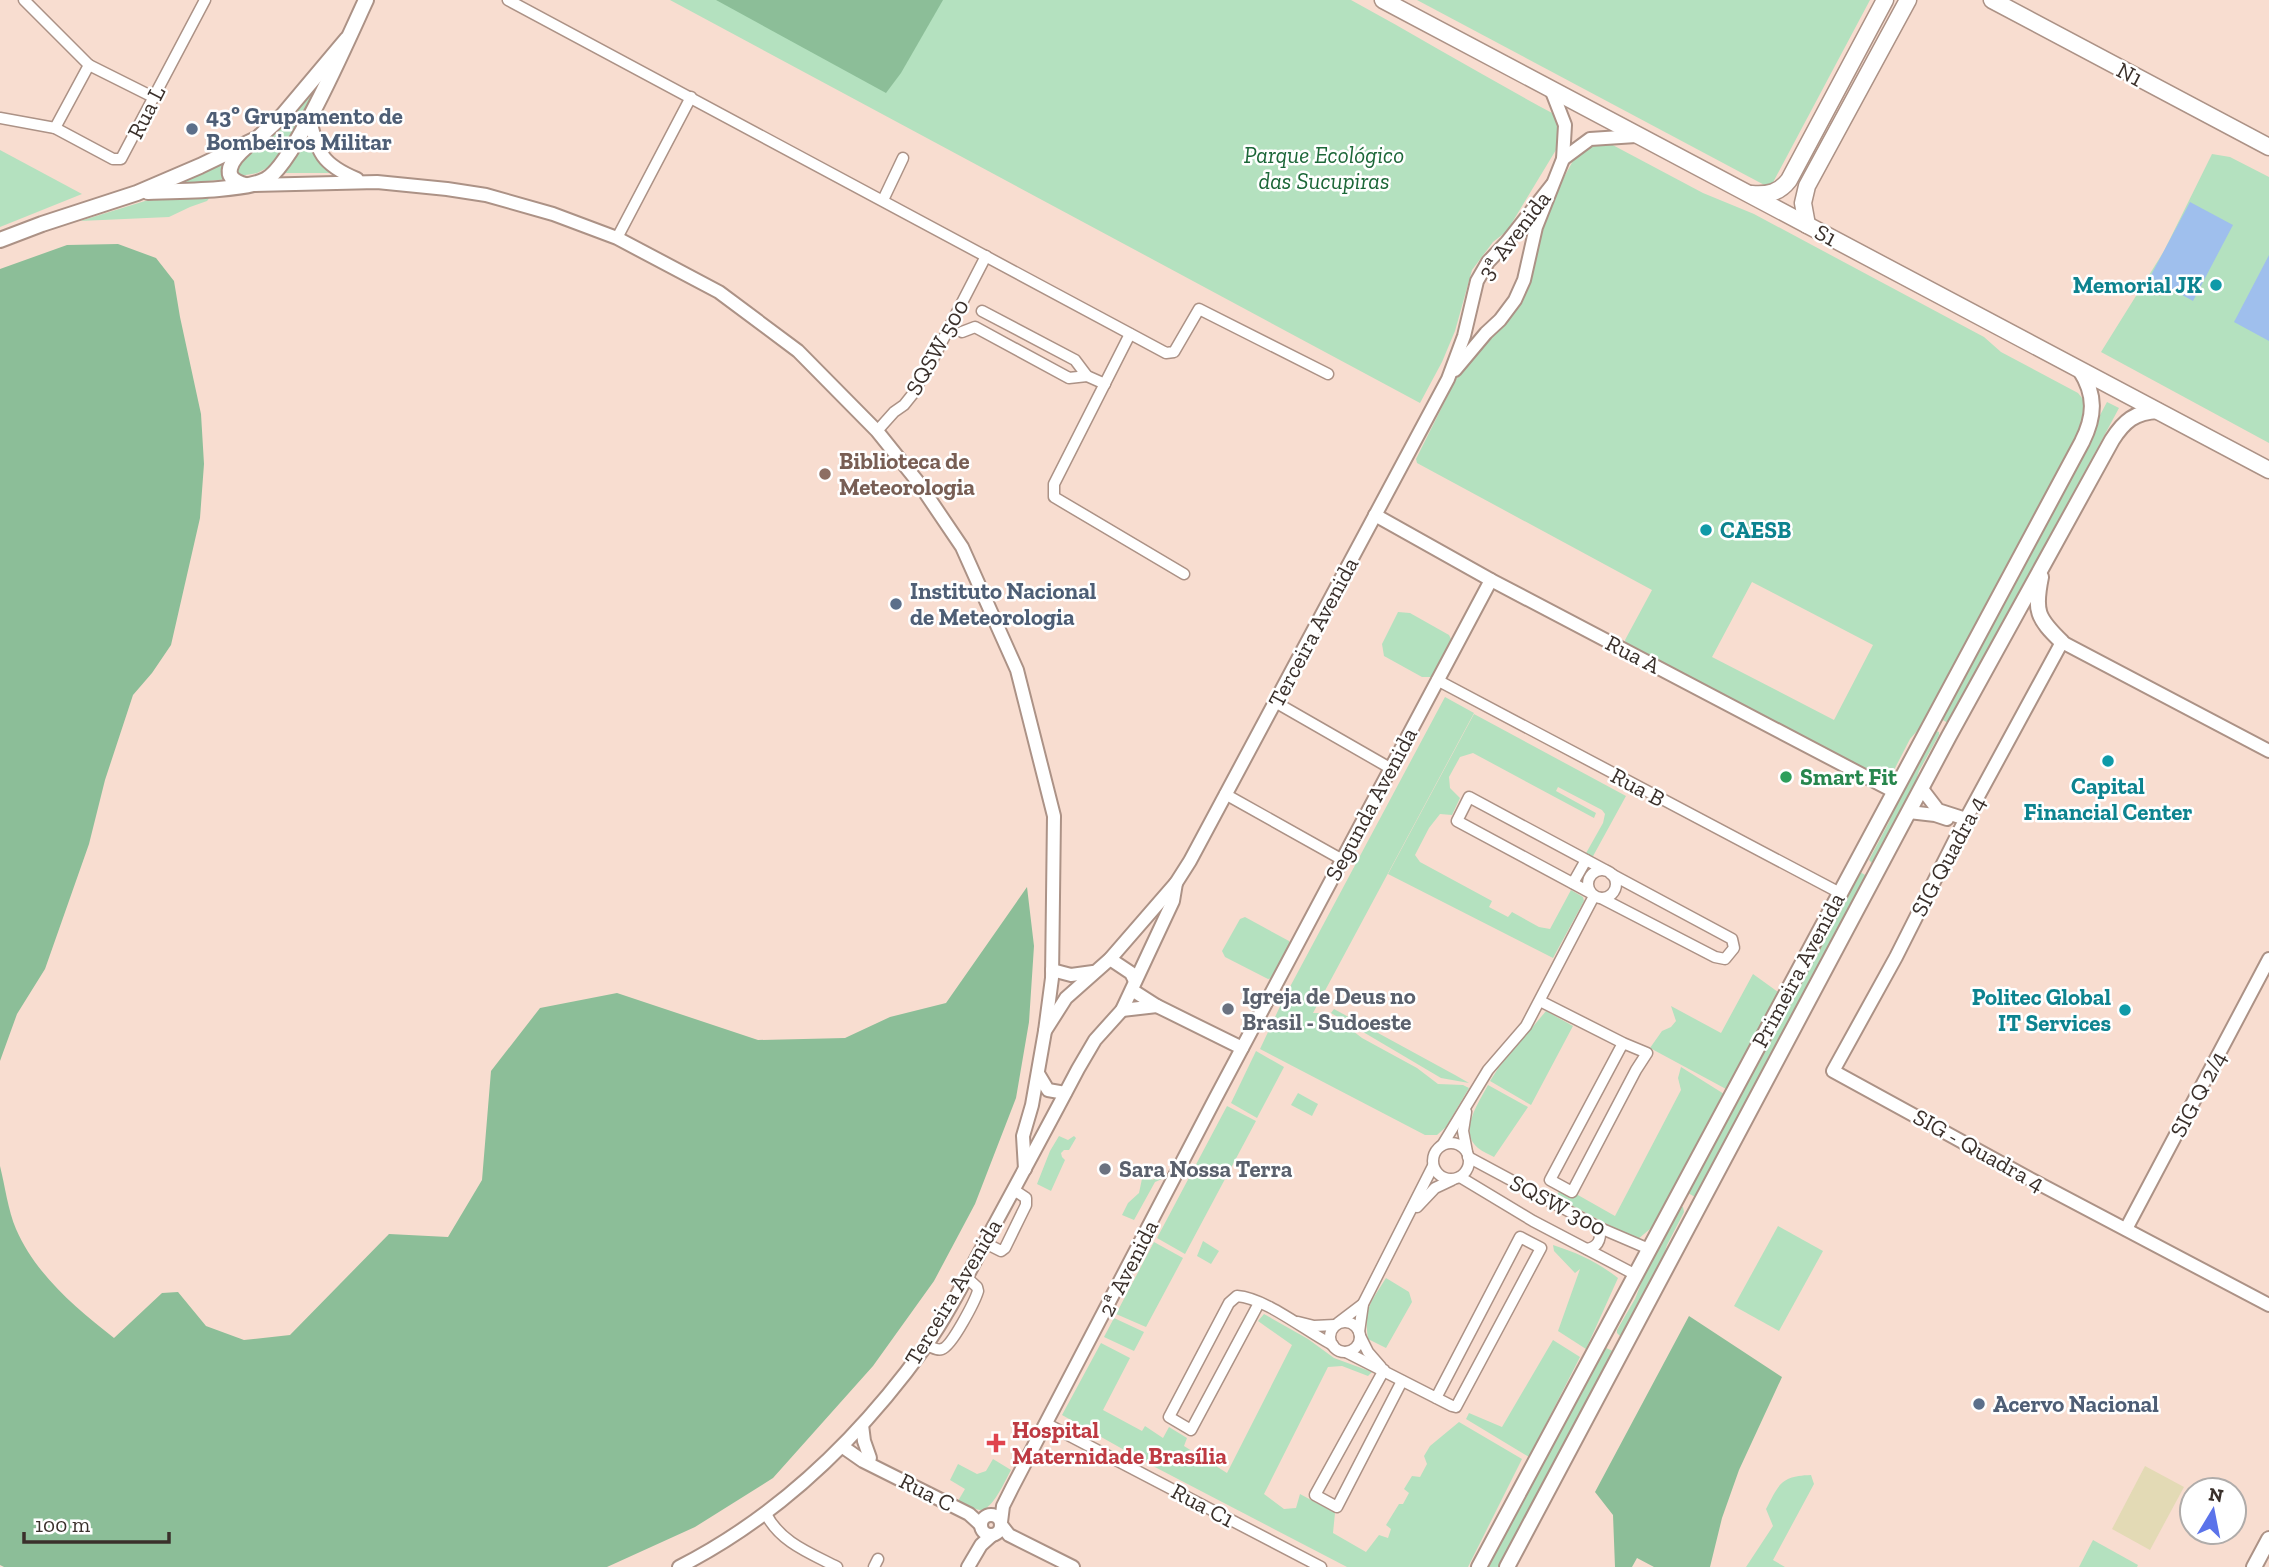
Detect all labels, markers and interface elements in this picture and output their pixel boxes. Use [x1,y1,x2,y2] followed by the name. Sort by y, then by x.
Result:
[2112,56,2148,92] street label: N1
[121,80,171,143] street label: Rua L
[206,102,403,156] place label: 43º Grupamento de Bombeiros Militar
[184,121,200,137] marker: 43º Grupamento de Bombeiros Militar
[1244,141,1404,195] park label: Parque Ecológico das Sucupiras
[1472,185,1556,285] street label: 3ª Avenida
[1810,218,1842,252] street label: S1
[2073,271,2202,299] place label: Memorial JK
[2208,277,2224,293] marker: Memorial JK
[899,294,975,400] street label: SQSW 500
[839,447,975,501] place label: Biblioteca de Meteorologia
[817,466,833,482] marker: Biblioteca de Meteorologia
[1720,516,1791,544] place label: CAESB
[1698,522,1714,538] marker: CAESB
[1262,552,1364,712] street label: Terceira Avenida
[910,577,1097,631] place label: Instituto Nacional de Meteorologia
[888,596,904,612] marker: Instituto Nacional de Meteorologia
[1601,628,1666,680] street label: Rua A
[1319,723,1423,885] street label: Segunda Avenida
[2100,753,2116,769] marker: Capital Financial Center
[1606,761,1670,813] street label: Rua B
[1800,763,1898,791] place label: Smart Fit
[1778,769,1794,785] marker: Smart Fit
[2023,772,2193,826] place label: Capital Financial Center
[1905,791,1991,921] street label: SIG Quadra 4
[1745,888,1851,1052] street label: Primeira Avenida
[1242,982,1416,1036] place label: Igreja de Deus no Brasil - Sudoeste
[1972,983,2111,1037] place label: Politec Global IT Services
[1220,1001,1236,1017] marker: Igreja de Deus no Brasil - Sudoeste
[2117,1002,2133,1018] marker: Politec Global IT Services
[2164,1046,2232,1142] street label: SIG Q 2/4
[1909,1102,2049,1198] street label: SIG - Quadra 4
[1119,1155,1293,1183] place label: Sara Nossa Terra
[1097,1161,1113,1177] marker: Sara Nossa Terra
[1505,1168,1611,1242] street label: SQSW 300
[898,1214,1008,1370] street label: Terceira Avenida
[1092,1215,1164,1321] street label: 2ª Avenida
[1993,1390,2159,1418] place label: Acervo Nacional
[1971,1396,1987,1412] marker: Acervo Nacional
[1012,1416,1227,1470] place label: Hospital Maternidade Brasília
[986,1433,1006,1453] marker: Hospital Maternidade Brasília
[895,1466,959,1518] street label: Rua C
[2178,1476,2248,1546] north arrow
[1167,1477,1239,1533] street label: Rua C1
[2207,1482,2225,1507] text: N
[24,1500,170,1544] scale bar
[35,1512,90,1537] text: 100 m

